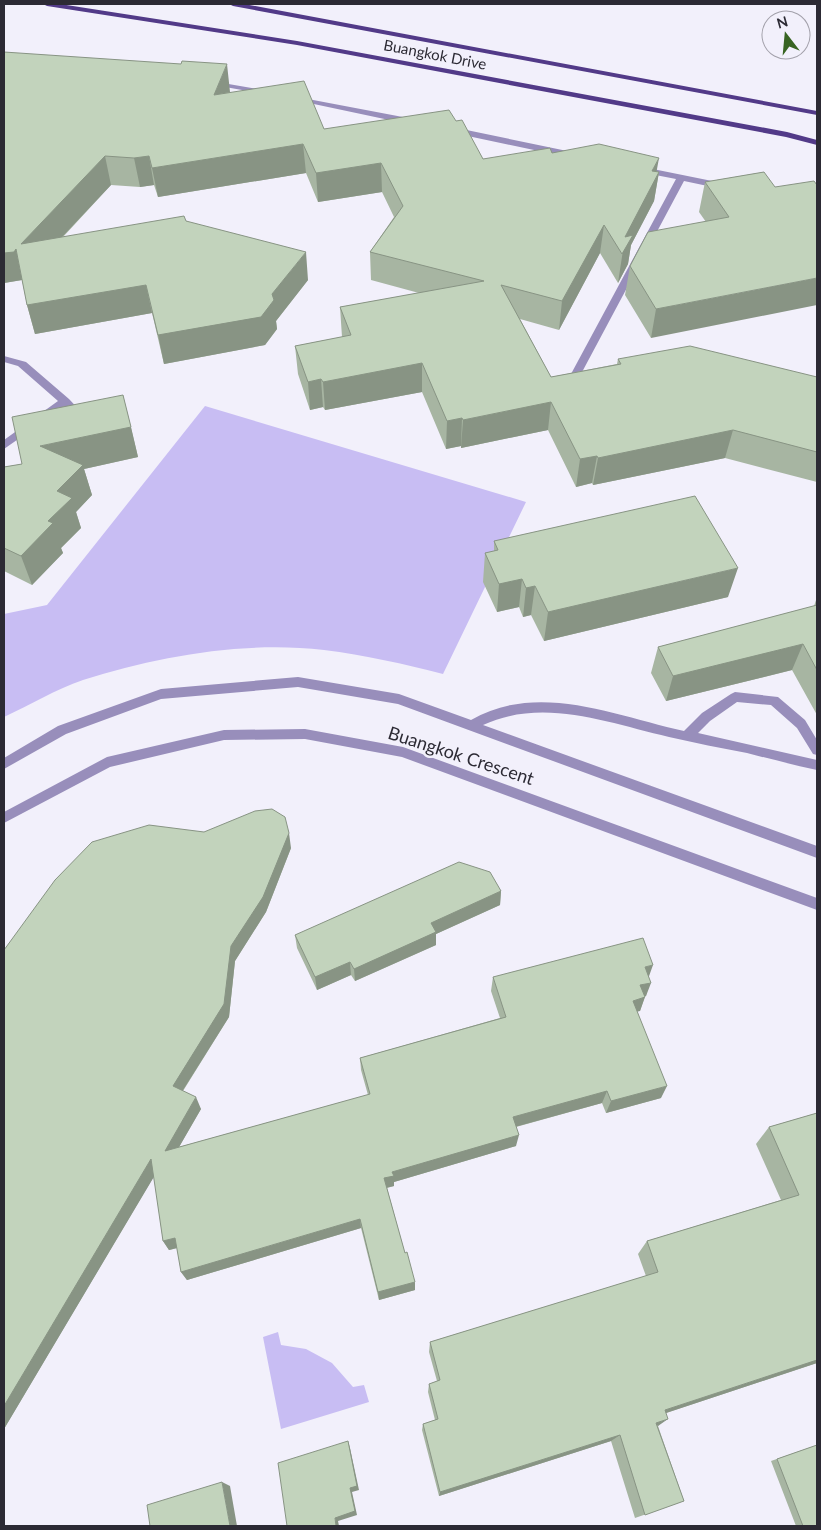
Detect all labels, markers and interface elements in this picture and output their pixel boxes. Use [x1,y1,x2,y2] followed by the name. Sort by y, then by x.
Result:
[761,10,811,60] north arrow
[775,12,790,32] text: N
[382,35,488,73] street label: Buangkok Drive
[386,721,538,789] street label: Buangkok Crescent

